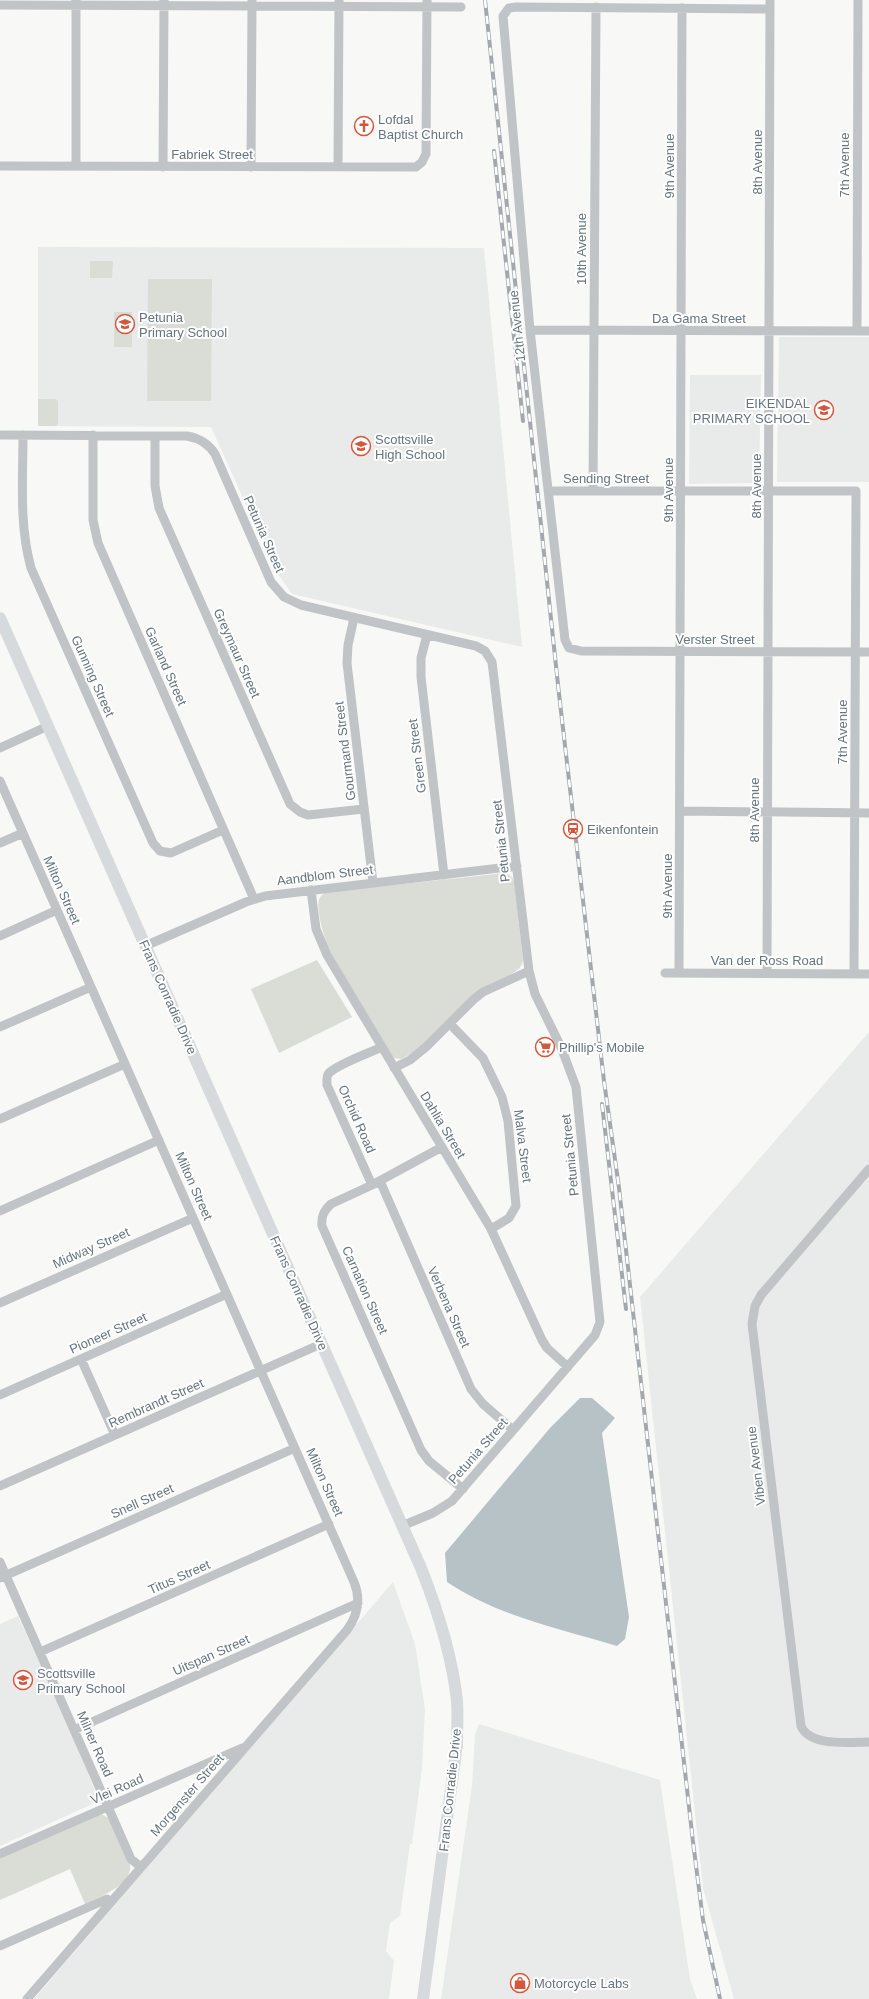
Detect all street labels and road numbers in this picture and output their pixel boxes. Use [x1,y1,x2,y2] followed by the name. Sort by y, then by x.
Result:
[750,130,765,194] street label: 8th Avenue
[837,133,852,197] street label: 7th Avenue
[662,134,677,198] street label: 9th Avenue
[171,147,253,162] street label: Fabriek Street
[574,213,589,285] street label: 10th Avenue
[506,289,528,363] street label: 12th Avenue
[652,311,746,326] street label: Da Gama Street
[749,454,764,518] street label: 8th Avenue
[661,458,676,522] street label: 9th Avenue
[563,471,649,486] street label: Sending Street
[240,493,288,575] street label: Petunia Street
[211,606,264,700] street label: Greymaur Street
[142,624,190,708] street label: Garland Street
[675,632,755,647] street label: Verster Street
[68,633,118,719] street label: Gunning Street
[331,700,359,801] street label: Gourmand Street
[835,700,850,764] street label: 7th Avenue
[405,718,429,794] street label: Green Street
[747,778,762,842] street label: 8th Avenue
[489,799,513,883] street label: Petunia Street
[40,854,84,927] street label: Milton Street
[660,854,675,918] street label: 9th Avenue
[276,862,374,888] street label: Aandblom Street
[136,938,200,1056] street label: Frans Conradie Drive
[711,953,823,968] street label: Van der Ross Road
[335,1083,379,1155] street label: Orchid Road
[417,1089,469,1161] street label: Dahlia Street
[511,1109,535,1184] street label: Malva Street
[558,1113,582,1197] street label: Petunia Street
[172,1150,216,1223] street label: Milton Street
[50,1224,132,1272] street label: Midway Street
[267,1234,331,1352] street label: Frans Conradie Drive
[339,1244,391,1337] street label: Carnation Street
[425,1264,474,1350] street label: Verbena Street
[67,1309,149,1357] street label: Pioneer Street
[106,1375,206,1431] street label: Rembrandt Street
[445,1415,511,1487] street label: Petunia Street
[744,1426,768,1506] street label: Viben Avenue
[303,1446,347,1519] street label: Milton Street
[108,1480,176,1522] street label: Snell Street
[146,1557,213,1597] street label: Titus Street
[170,1631,252,1679] street label: Uitspan Street
[74,1709,116,1779] street label: Milner Road
[436,1728,464,1852] street label: Frans Conradie Drive
[147,1751,227,1839] street label: Morgenster Street
[88,1771,146,1807] street label: Vlei Road

